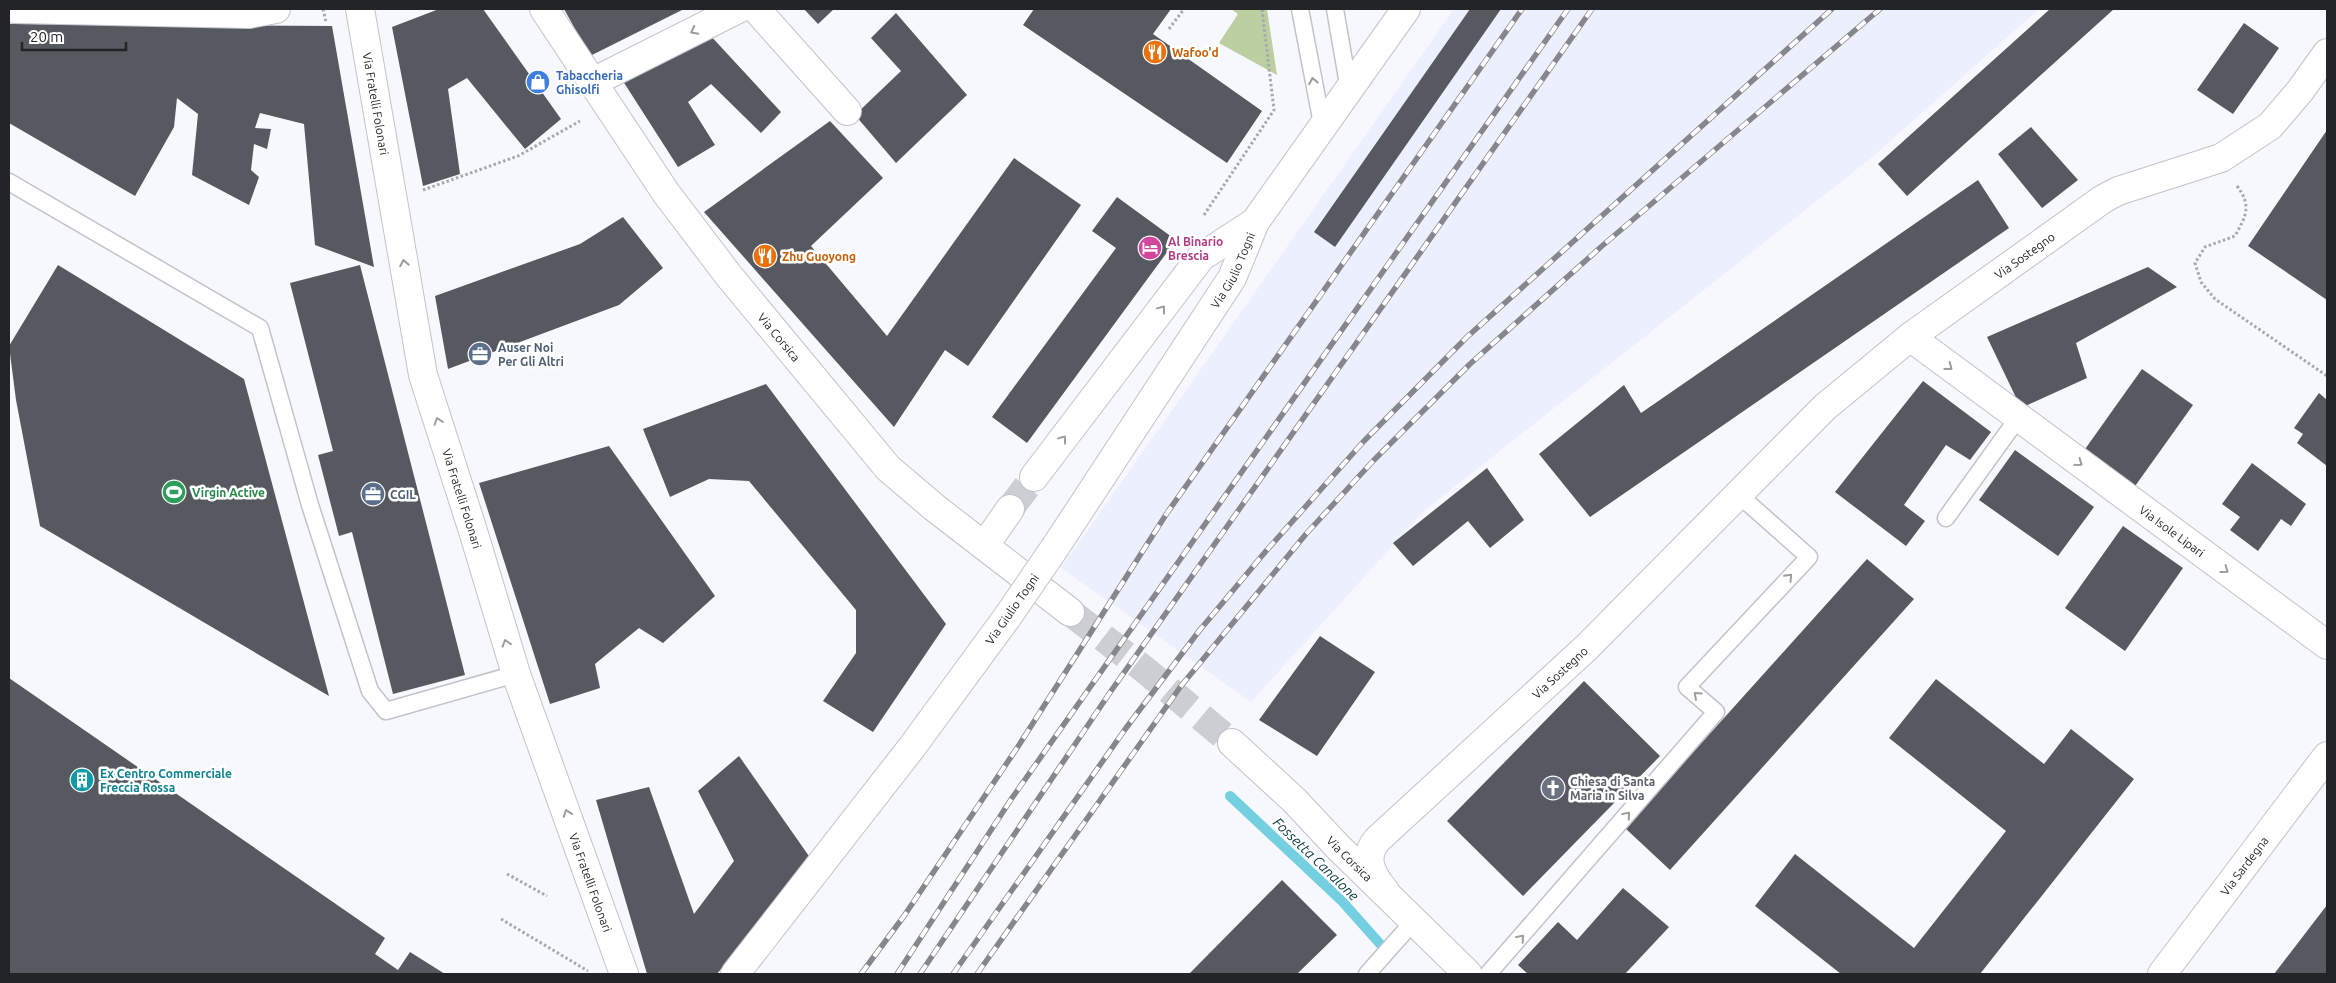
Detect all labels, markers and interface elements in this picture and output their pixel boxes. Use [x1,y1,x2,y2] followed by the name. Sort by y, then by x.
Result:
[22,20,126,52] scale bar
[691,25,700,35] one-way arrow
[30,28,63,45] text: 20 m
[1142,39,1168,65] restaurant icon: Wafoo'd
[1172,46,1219,59] place label: Wafoo'd
[361,51,392,156] street label: Via Fratelli Folonari
[525,69,551,95] shop icon: Tabaccheria Ghisolfi
[556,69,623,96] place label: Tabaccheria Ghisolfi
[1309,76,1319,85] one-way arrow
[1992,229,2057,281] street label: Via Sostegno
[1208,230,1257,310] street label: Via Giulio Togni
[1137,235,1163,261] hotel icon: Al Binario Brescia
[1168,235,1223,262] place label: Al Binario Brescia
[752,243,778,269] restaurant icon: Zhu Guoyong
[782,250,856,263] place label: Zhu Guoyong
[399,258,409,267] one-way arrow
[1156,306,1164,315] one-way arrow
[756,310,803,364] street label: Via Corsica
[467,341,493,367] office icon: Auser Noi Per Gli Altri
[498,341,564,368] place label: Auser Noi Per Gli Altri
[1943,361,1953,370] one-way arrow
[433,418,443,426] one-way arrow
[1058,436,1066,445] one-way arrow
[440,447,484,550] street label: Via Fratelli Folonari
[2073,458,2082,466] one-way arrow
[161,479,187,505] sports icon: Virgin Active
[360,481,386,507] office icon: CGIL
[192,486,265,499] place label: Virgin Active
[390,488,416,501] place label: CGIL
[2137,502,2207,559] street label: Via Isole Lipari
[2219,564,2229,573] one-way arrow
[983,571,1041,647] street label: Via Giulio Togni
[1783,574,1792,583] one-way arrow
[502,640,512,648] one-way arrow
[1529,644,1590,701] street label: Via Sostegno
[1693,692,1702,701] one-way arrow
[69,767,95,793] building icon: Ex Centro Commerciale Freccia Rossa
[100,767,232,794] place label: Ex Centro Commerciale Freccia Rossa
[1540,775,1566,801] church icon: Chiesa di Santa Maria in Silva
[1570,775,1655,802] place label: Chiesa di Santa Maria in Silva
[563,809,573,818] one-way arrow
[1622,812,1630,821] one-way arrow
[1270,814,1362,904] water label: Fossetta Canalone
[567,831,615,934] street label: Via Fratelli Folonari
[1324,833,1375,884] street label: Via Corsica
[2218,834,2271,898] street label: Via Sardegna
[1515,934,1524,943] one-way arrow

